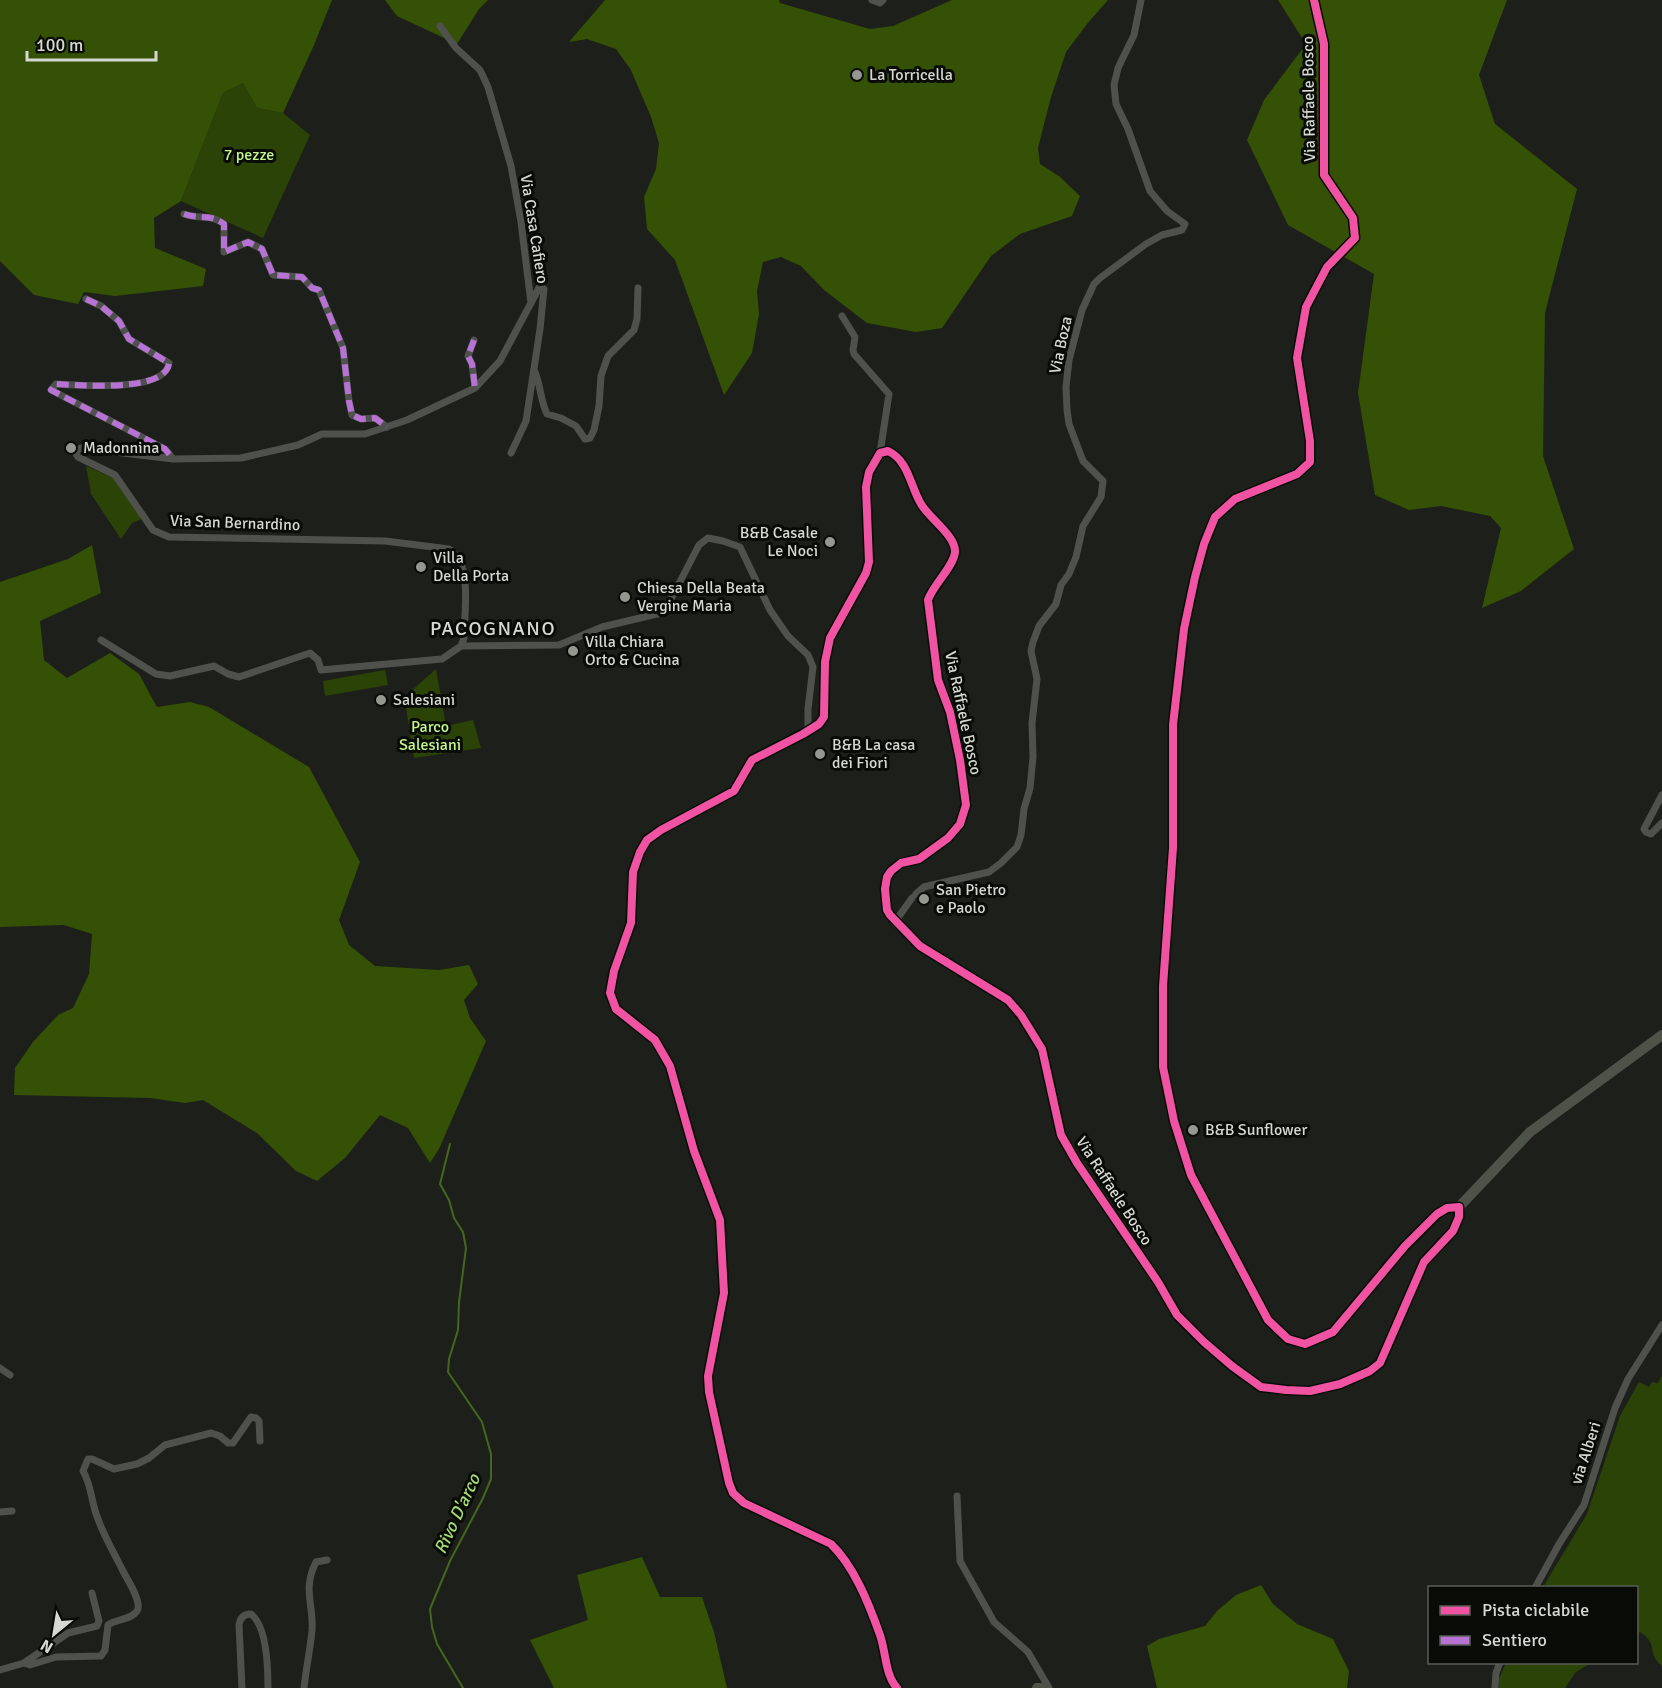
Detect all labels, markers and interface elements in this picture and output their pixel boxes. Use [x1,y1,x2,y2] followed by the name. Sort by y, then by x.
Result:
[27,24,156,62] scale bar
[36,34,83,56] text: 100 m
[1298,36,1320,162] street label: Via Raffaele Bosco
[869,65,953,85] place label: La Torricella
[850,68,864,82] marker: La Torricella
[224,145,274,165] park label: 7 pezze
[515,173,553,285] street label: Via Casa Cafiero
[1045,314,1077,376] street label: Via Boza
[83,438,159,458] place label: Madonnina
[64,441,78,455] marker: Madonnina
[170,511,300,535] street label: Via San Bernardino
[740,523,818,561] place label: B&B Casale Le Noci
[823,535,837,549] marker: B&B Casale Le Noci
[433,548,509,586] place label: Villa Della Porta
[414,560,428,574] marker: Villa Della Porta
[637,578,765,616] place label: Chiesa Della Beata Vergine Maria
[618,590,632,604] marker: Chiesa Della Beata Vergine Maria
[430,616,556,641] district label: PACOGNANO
[585,632,680,670] place label: Villa Chiara Orto & Cucina
[566,644,580,658] marker: Villa Chiara Orto & Cucina
[940,649,986,777] street label: Via Raffaele Bosco
[393,690,455,710] place label: Salesiani
[374,693,388,707] marker: Salesiani
[399,717,461,755] park label: Parco Salesiani
[832,735,915,773] place label: B&B La casa dei Fiori
[813,747,827,761] marker: B&B La casa dei Fiori
[936,880,1006,918] place label: San Pietro e Paolo
[917,892,931,906] marker: San Pietro e Paolo
[1205,1120,1307,1140] place label: B&B Sunflower
[1186,1123,1200,1137] marker: B&B Sunflower
[1071,1133,1157,1249] street label: Via Raffaele Bosco
[1567,1419,1605,1487] street label: via Alberi
[429,1469,486,1557] water label: Rivo D'arco
[1428,1586,1638,1664] legend
[1482,1599,1589,1621] text: Pista ciclabile
[24,1604,84,1664] north arrow
[1482,1629,1547,1651] text: Sentiero
[37,1635,57,1658] text: N

